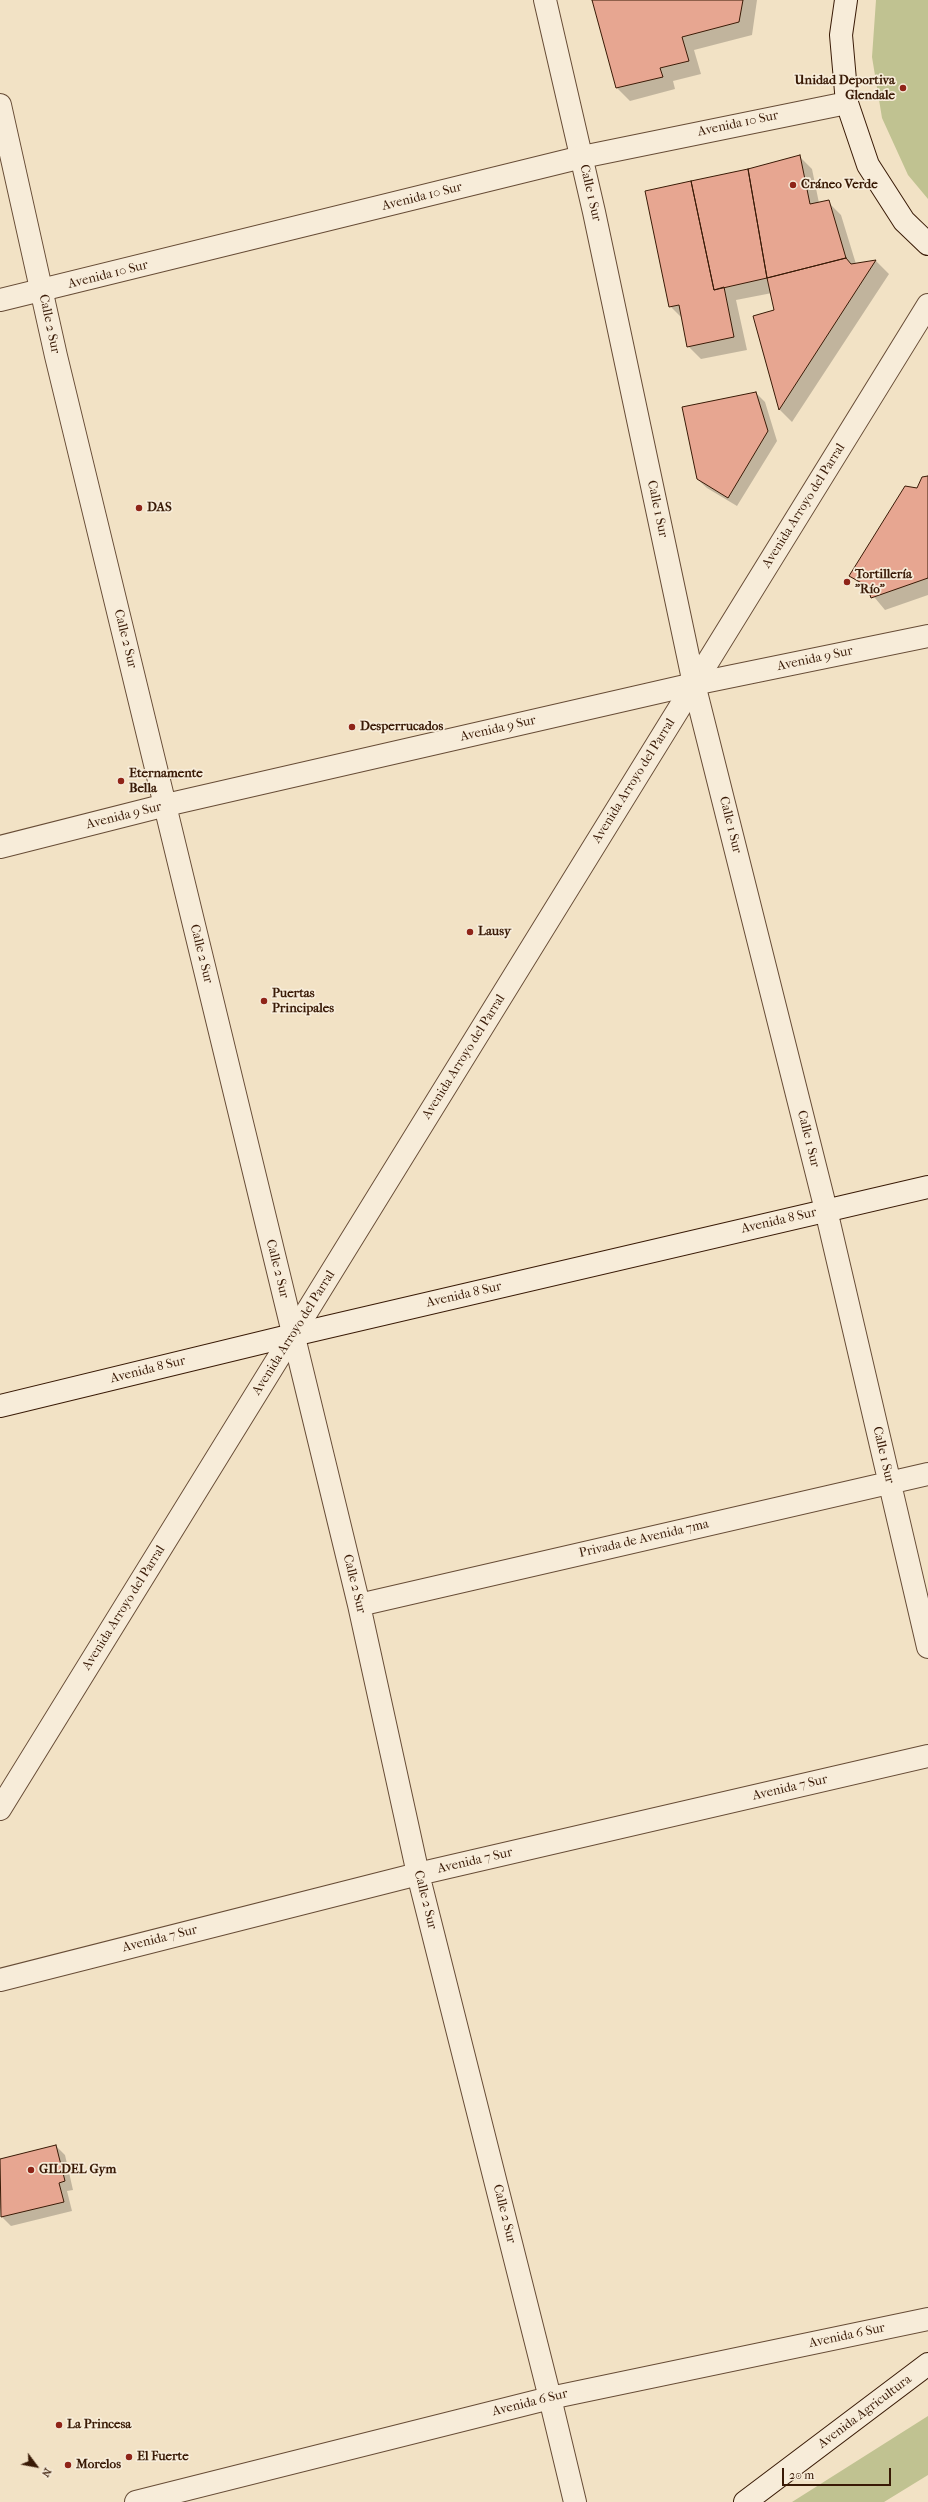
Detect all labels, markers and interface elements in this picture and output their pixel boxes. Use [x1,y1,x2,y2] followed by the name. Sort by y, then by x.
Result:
[794,73,895,104] place label: Unidad Deportiva Glendale
[898,83,908,93] marker: Unidad Deportiva Glendale
[696,108,780,140] street label: Avenida 10 Sur
[576,163,604,223] street label: Calle 1 Sur
[801,177,878,193] place label: Cráneo Verde
[380,180,464,214] street label: Avenida 10 Sur
[788,180,798,190] marker: Cráneo Verde
[66,258,150,292] street label: Avenida 10 Sur
[35,293,63,355] street label: Calle 2 Sur
[759,441,849,571] street label: Avenida Arroyo del Parral
[643,479,671,539] street label: Calle 1 Sur
[147,500,172,516] place label: DAS
[134,503,144,513] marker: DAS
[855,567,912,598] place label: Tortillería "Río"
[842,577,852,587] marker: Tortillería "Río"
[110,608,140,670] street label: Calle 2 Sur
[776,643,854,675] street label: Avenida 9 Sur
[459,713,537,745] street label: Avenida 9 Sur
[589,716,679,846] street label: Avenida Arroyo del Parral
[360,719,443,735] place label: Desperrucados
[347,722,357,732] marker: Desperrucados
[129,766,203,797] place label: Eternamente Bella
[116,776,126,786] marker: Eternamente Bella
[715,795,745,855] street label: Calle 1 Sur
[85,799,163,833] street label: Avenida 9 Sur
[186,923,216,985] street label: Calle 2 Sur
[478,924,511,940] place label: Lausy
[465,927,475,937] marker: Lausy
[272,986,334,1017] place label: Puertas Principales
[419,992,509,1122] street label: Avenida Arroyo del Parral
[259,996,269,1006] marker: Puertas Principales
[793,1109,823,1169] street label: Calle 1 Sur
[740,1205,818,1237] street label: Avenida 8 Sur
[262,1238,292,1300] street label: Calle 2 Sur
[249,1268,339,1398] street label: Avenida Arroyo del Parral
[425,1279,503,1311] street label: Avenida 8 Sur
[109,1353,187,1387] street label: Avenida 8 Sur
[869,1425,897,1485] street label: Calle 1 Sur
[578,1516,710,1562] street label: Privada de Avenida 7ma
[79,1543,169,1673] street label: Avenida Arroyo del Parral
[339,1553,369,1615] street label: Calle 2 Sur
[751,1772,829,1804] street label: Avenida 7 Sur
[436,1845,514,1877] street label: Avenida 7 Sur
[410,1869,440,1931] street label: Calle 2 Sur
[121,1922,199,1956] street label: Avenida 7 Sur
[39,2162,116,2178] place label: GILDEL Gym
[26,2165,36,2175] marker: GILDEL Gym
[489,2183,519,2245] street label: Calle 2 Sur
[808,2320,886,2352] street label: Avenida 6 Sur
[815,2372,915,2452] street label: Avenida Agricultura
[491,2386,569,2420] street label: Avenida 6 Sur
[67,2417,131,2433] place label: La Princesa
[54,2420,64,2430] marker: La Princesa
[16,2446,56,2486] north arrow
[137,2449,189,2465] place label: El Fuerte
[124,2452,134,2462] marker: El Fuerte
[76,2457,121,2473] place label: Morelos
[63,2460,73,2470] marker: Morelos
[784,2460,893,2486] scale bar
[39,2466,54,2480] text: N
[789,2468,814,2482] text: 20 m

